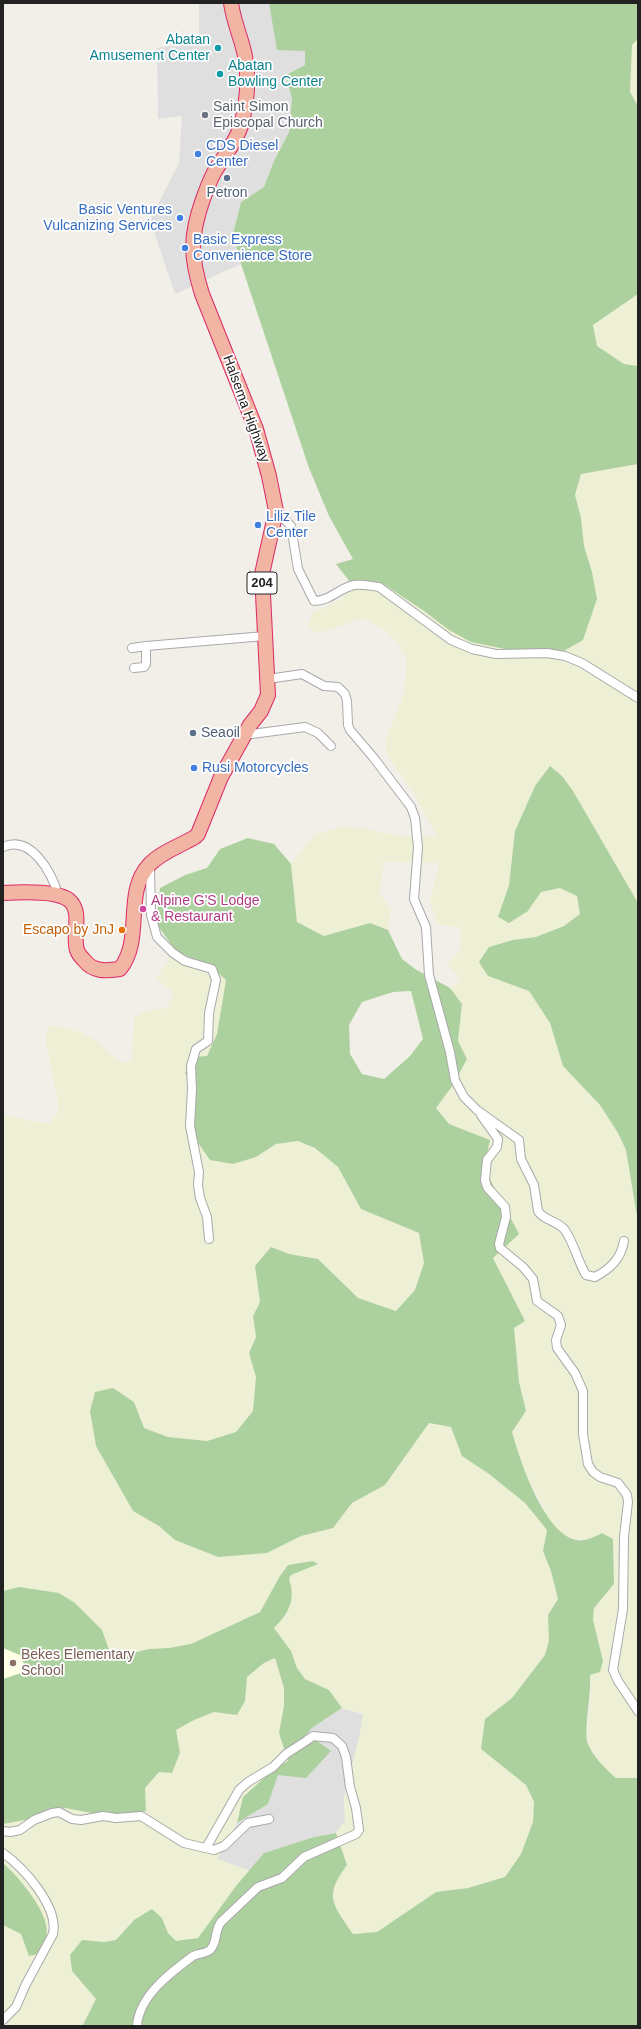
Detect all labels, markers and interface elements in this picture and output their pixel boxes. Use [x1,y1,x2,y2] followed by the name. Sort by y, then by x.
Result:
[89,32,210,64] place label: Abatan Amusement Center
[213,43,223,53] marker: Abatan Amusement Center
[228,58,323,90] place label: Abatan Bowling Center
[215,69,225,79] marker: Abatan Bowling Center
[213,99,323,132] place label: Saint Simon Episcopal Church
[200,110,210,120] marker: Saint Simon Episcopal Church
[206,138,278,170] place label: CDS Diesel Center
[193,149,203,159] marker: CDS Diesel Center
[222,173,232,183] marker: Petron
[206,185,248,201] place label: Petron
[43,202,172,234] place label: Basic Ventures Vulcanizing Services
[175,213,185,223] marker: Basic Ventures Vulcanizing Services
[193,232,312,264] place label: Basic Express Convenience Store
[180,243,190,253] marker: Basic Express Convenience Store
[219,353,273,465] street label: Halsema Highway
[266,509,316,542] place label: Liliz Tile Center
[253,520,263,530] marker: Liliz Tile Center
[247,572,277,594] road number: 204
[201,725,240,741] place label: Seaoil
[188,728,198,738] marker: Seaoil
[202,760,309,776] place label: Rusi Motorcycles
[189,763,199,773] marker: Rusi Motorcycles
[151,893,260,926] place label: Alpine G'S Lodge & Restaurant
[138,904,148,914] marker: Alpine G'S Lodge & Restaurant
[23,922,114,938] place label: Escapo by JnJ
[117,925,127,935] marker: Escapo by JnJ
[21,1647,135,1680] place label: Bekes Elementary School
[8,1658,18,1668] marker: Bekes Elementary School

